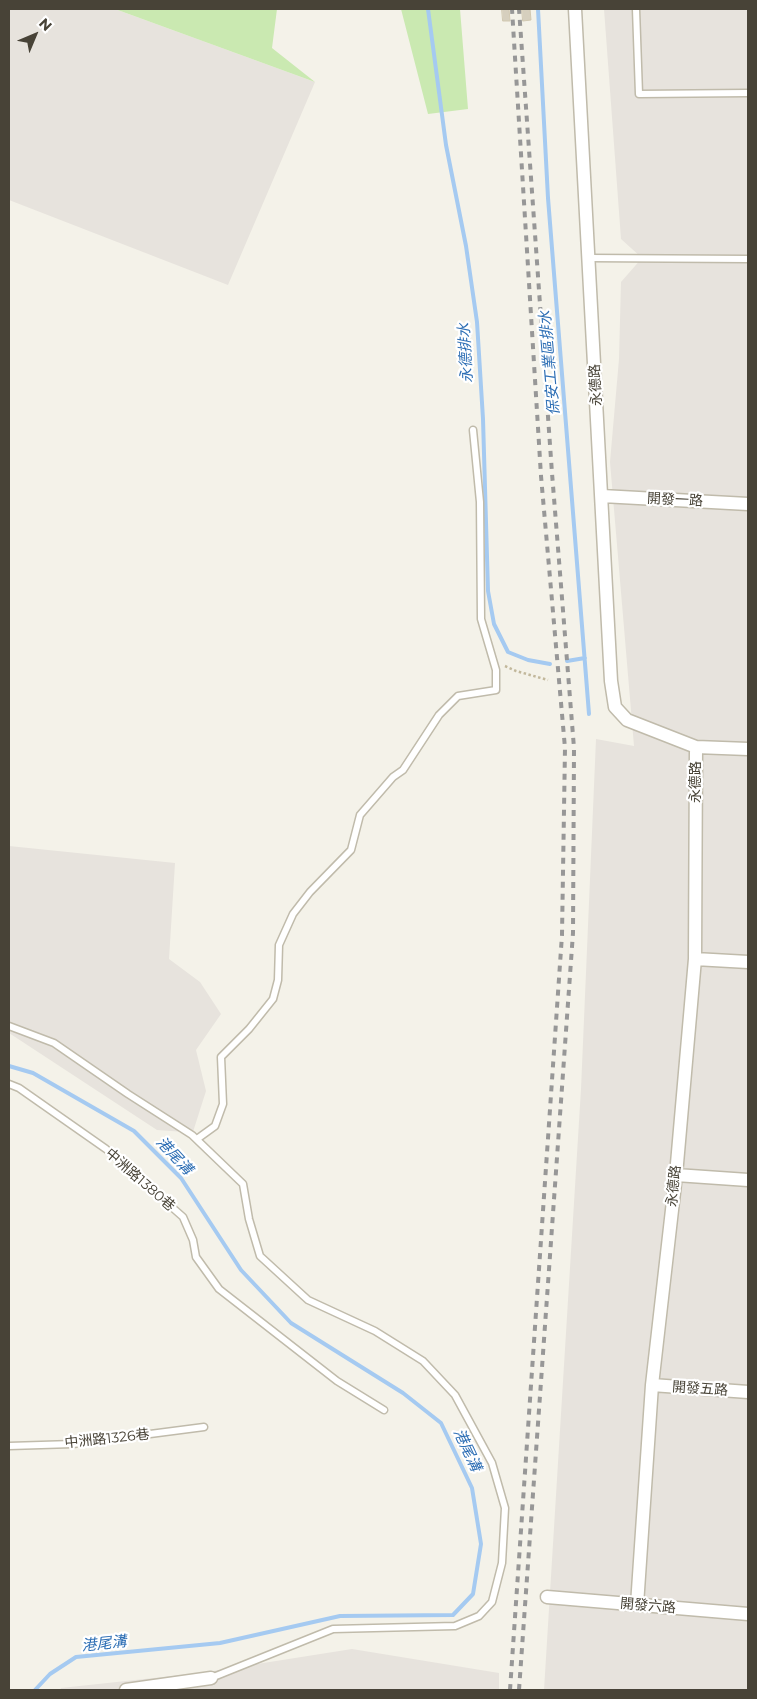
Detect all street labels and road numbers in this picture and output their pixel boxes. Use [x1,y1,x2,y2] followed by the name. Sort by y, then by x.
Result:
[587,364,605,406] street label: 永德路
[647,490,703,510] street label: 開發一路
[688,761,704,803] street label: 永德路
[102,1145,178,1215] street label: 中洲路1380巷
[663,1164,685,1208] street label: 永德路
[671,1379,729,1399] street label: 開發五路
[64,1426,150,1452] street label: 中洲路1326巷
[619,1595,677,1617] street label: 開發六路

